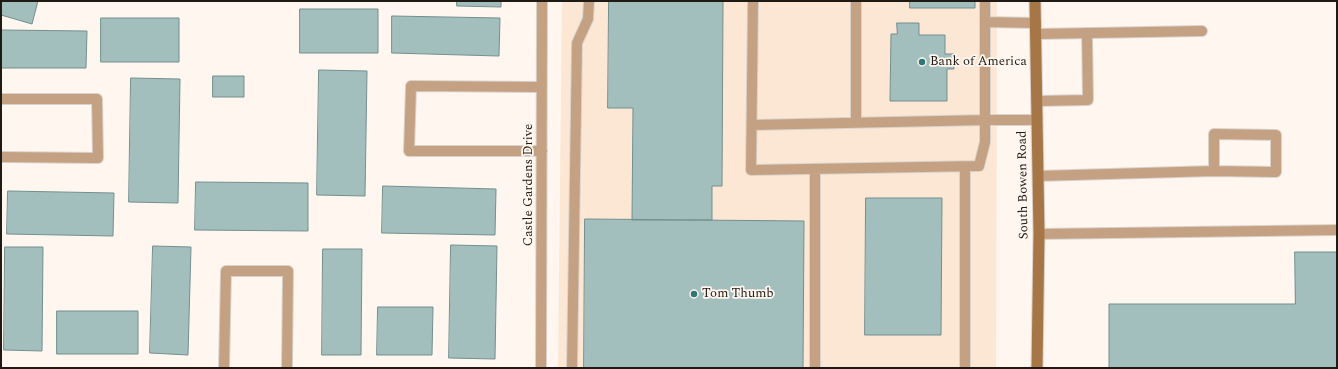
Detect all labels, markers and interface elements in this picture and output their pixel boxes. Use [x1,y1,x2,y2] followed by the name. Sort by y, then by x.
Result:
[930,54,1027,70] place label: Bank of America
[917,57,927,67] marker: Bank of America
[521,124,537,246] street label: Castle Gardens Drive
[1015,130,1033,240] street label: South Bowen Road
[702,286,774,302] place label: Tom Thumb
[689,289,699,299] marker: Tom Thumb

